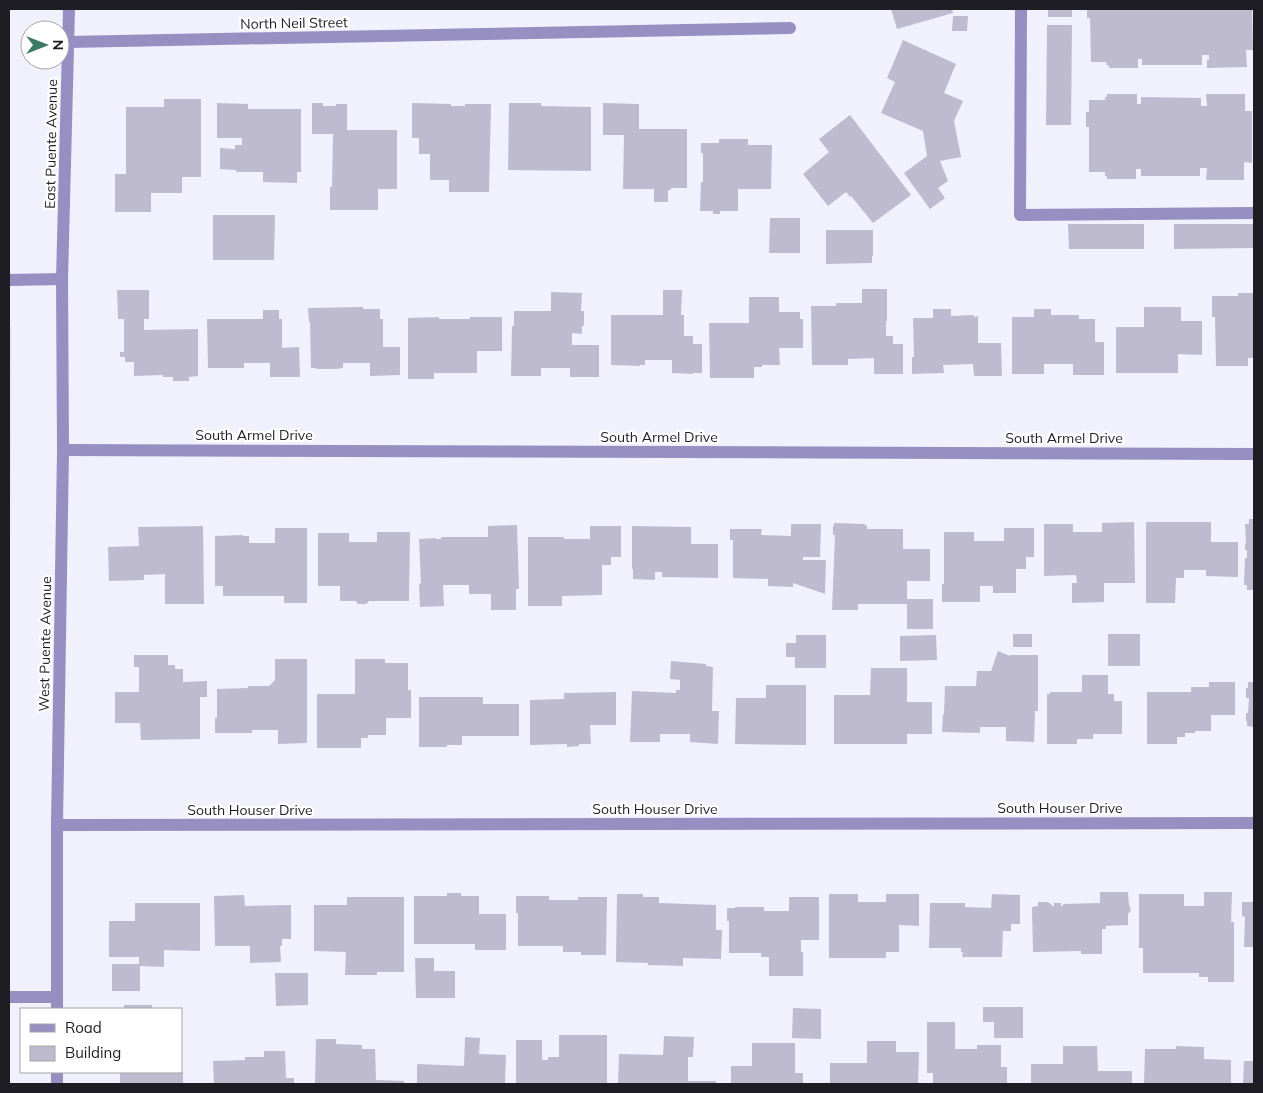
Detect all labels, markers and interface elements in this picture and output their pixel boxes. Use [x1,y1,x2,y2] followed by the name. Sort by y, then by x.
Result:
[240,13,348,33] street label: North Neil Street
[20,20,70,70] north arrow
[49,40,67,50] text: N
[41,79,61,209] street label: East Puente Avenue
[195,426,313,444] street label: South Armel Drive
[600,428,718,446] street label: South Armel Drive
[1005,429,1123,447] street label: South Armel Drive
[35,576,55,712] street label: West Puente Avenue
[997,799,1123,817] street label: South Houser Drive
[592,800,718,818] street label: South Houser Drive
[187,801,313,819] street label: South Houser Drive
[20,1008,182,1073] legend
[65,1018,102,1037] text: Road
[65,1043,121,1062] text: Building

